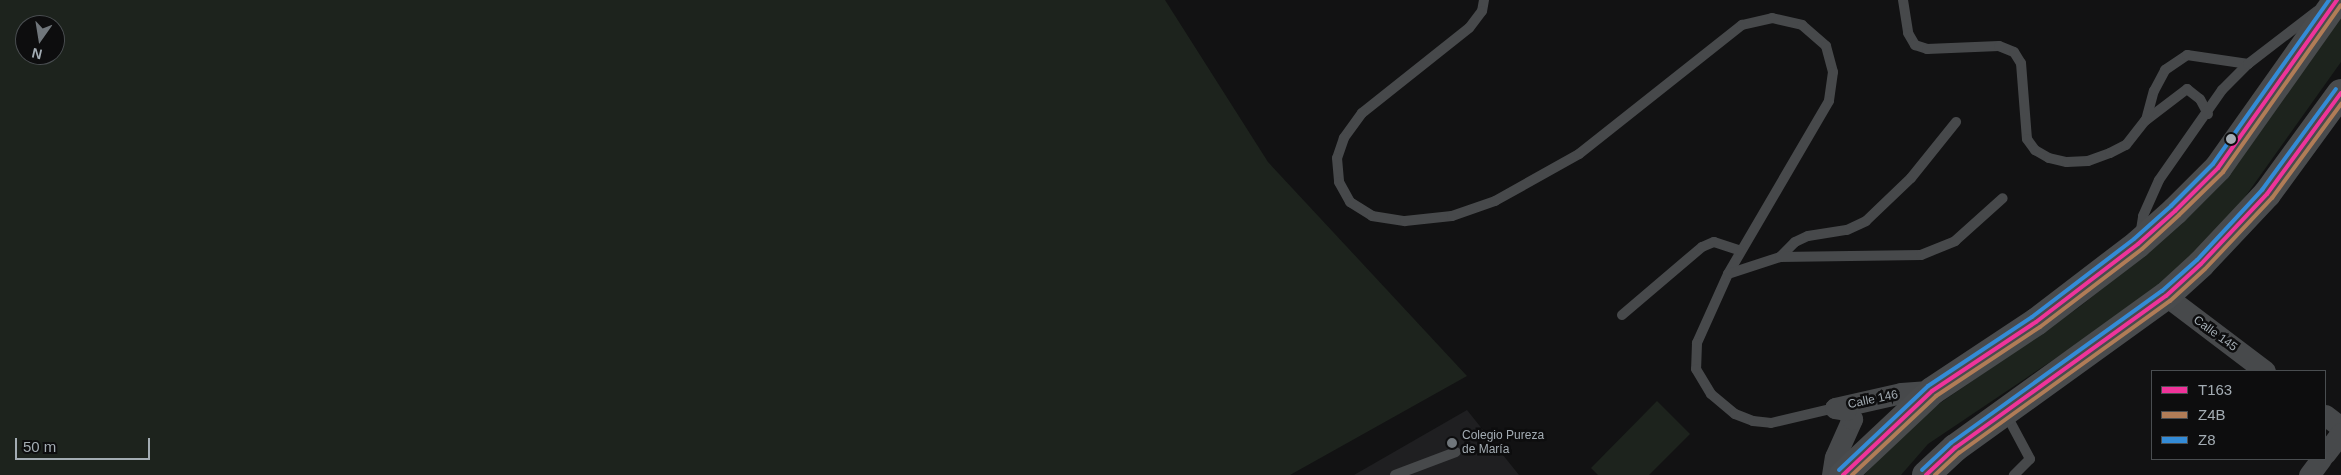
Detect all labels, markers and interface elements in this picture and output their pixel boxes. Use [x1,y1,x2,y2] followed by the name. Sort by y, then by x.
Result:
[15,15,65,65] north arrow
[30,45,44,63] text: N
[2226,134,2236,144] unlabelled marker
[2190,313,2240,355] street label: Calle 145
[2151,370,2326,460] legend
[2198,381,2232,398] text: T163
[1847,388,1899,412] street label: Calle 146
[2198,406,2226,423] text: Z4B
[18,428,152,460] scale bar
[1462,429,1544,457] place label: Colegio Pureza de María
[2198,431,2216,448] text: Z8
[1446,437,1458,449] marker: Colegio Pureza de María
[23,438,56,455] text: 50 m

